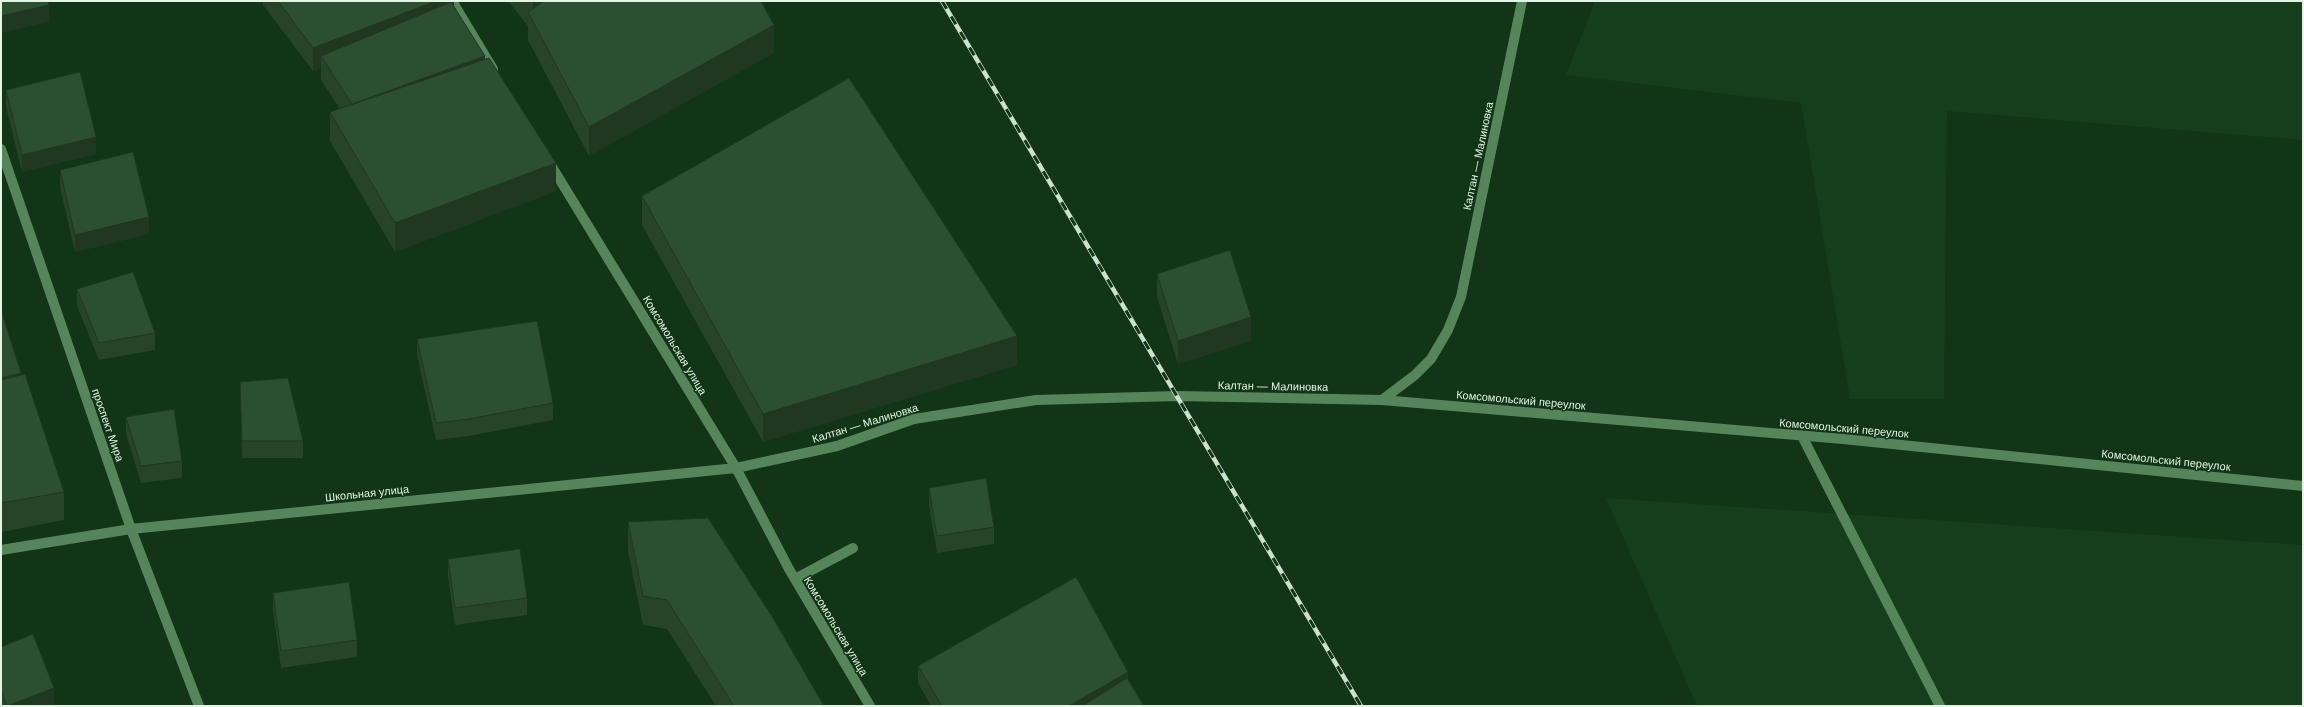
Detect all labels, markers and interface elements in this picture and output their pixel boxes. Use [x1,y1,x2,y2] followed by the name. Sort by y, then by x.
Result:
[1461,100,1496,211] street label: Калтан — Малиновка
[641,293,710,397] street label: Комсомольская улица
[1218,379,1329,393] street label: Калтан — Малиновка
[90,387,126,464] street label: проспект Мира
[1456,388,1586,412] street label: Комсомольский переулок
[810,401,920,445] street label: Калтан — Малиновка
[1779,416,1909,440] street label: Комсомольский переулок
[2101,447,2231,473] street label: Комсомольский переулок
[324,483,411,503] street label: Школьная улица
[802,574,871,678] street label: Комсомольская улица

